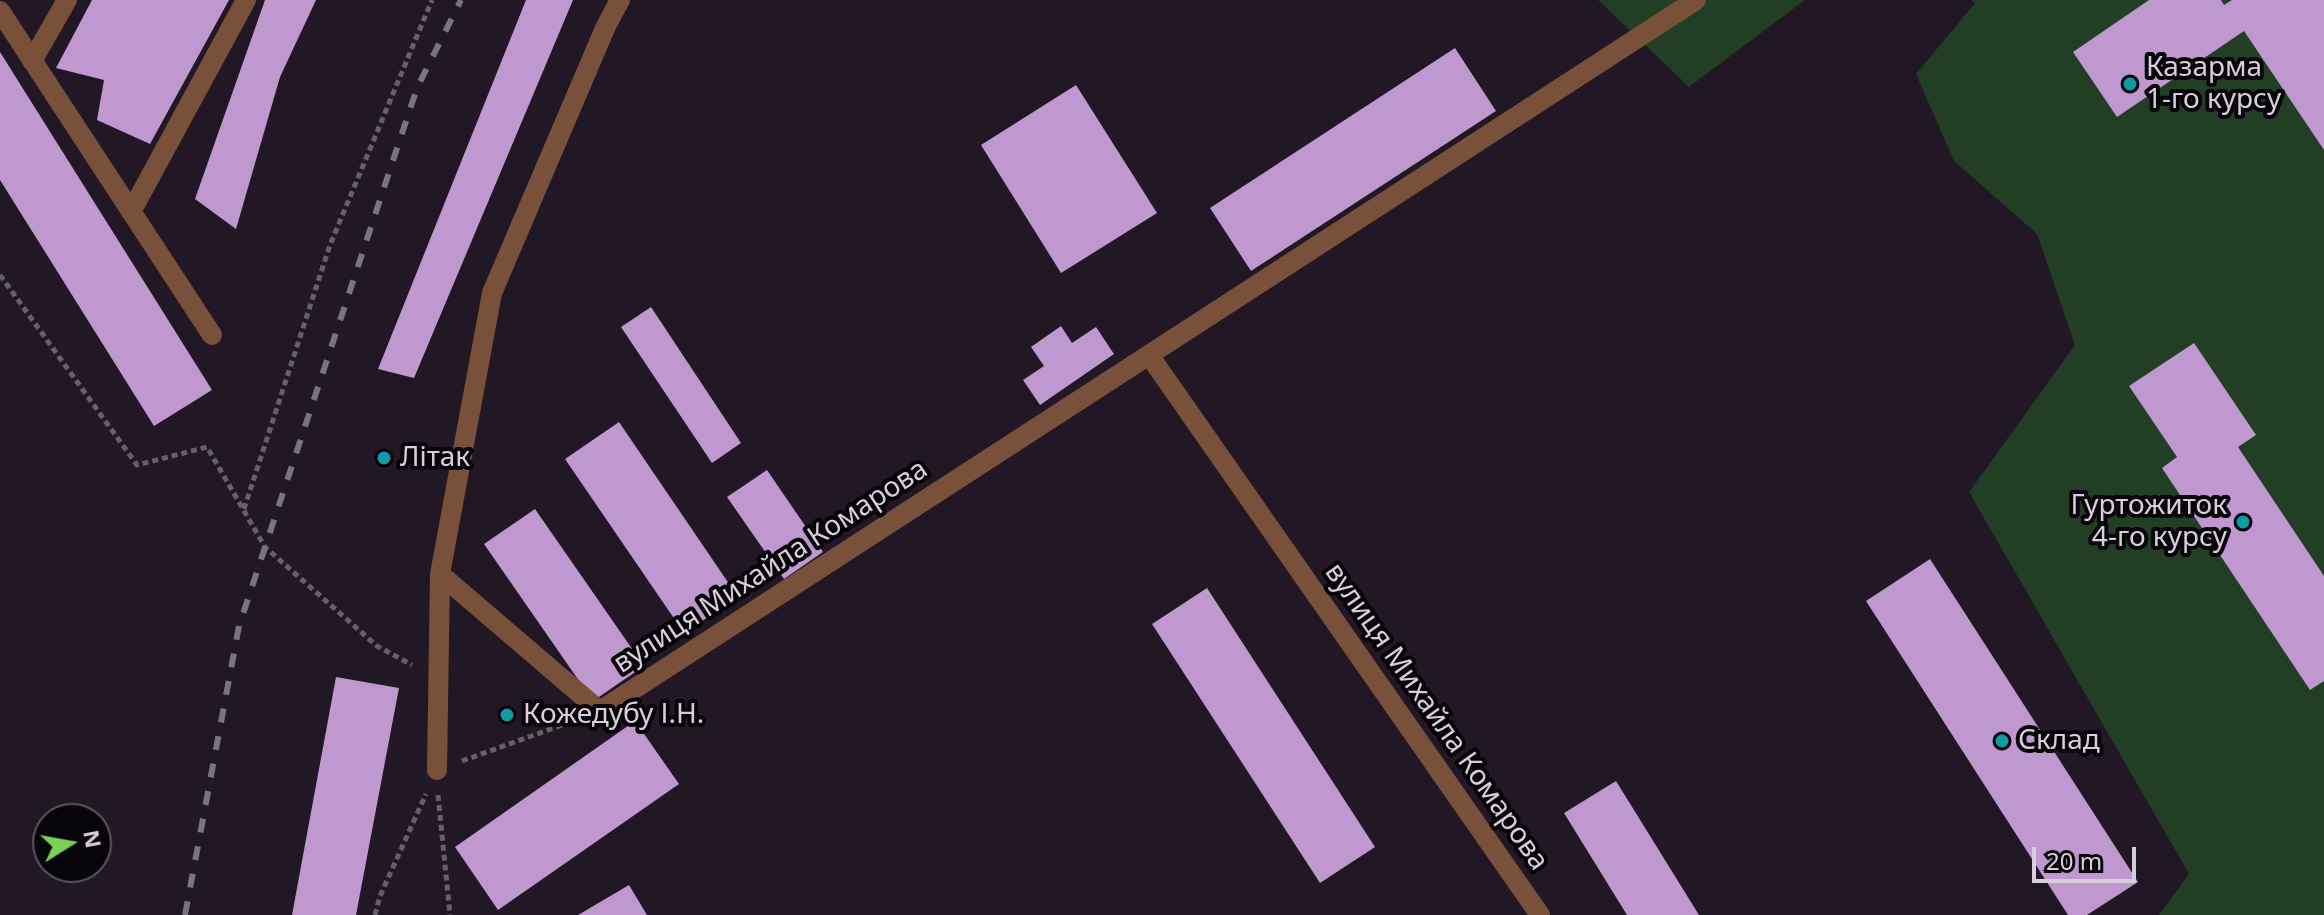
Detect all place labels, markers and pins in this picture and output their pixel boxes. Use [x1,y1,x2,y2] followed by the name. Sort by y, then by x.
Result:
[2146,51,2281,117] place label: Казарма 1-го курсу
[2121,75,2139,93] marker: Казарма 1-го курсу
[400,441,470,475] place label: Літак
[375,449,393,467] marker: Літак
[2071,489,2227,555] place label: Гуртожиток 4-го курсу
[2234,513,2252,531] marker: Гуртожиток 4-го курсу
[523,698,704,732] place label: Кожедубу І.Н.
[498,706,516,724] marker: Кожедубу І.Н.
[2018,724,2100,758] place label: Склад
[1993,732,2011,750] marker: Склад

